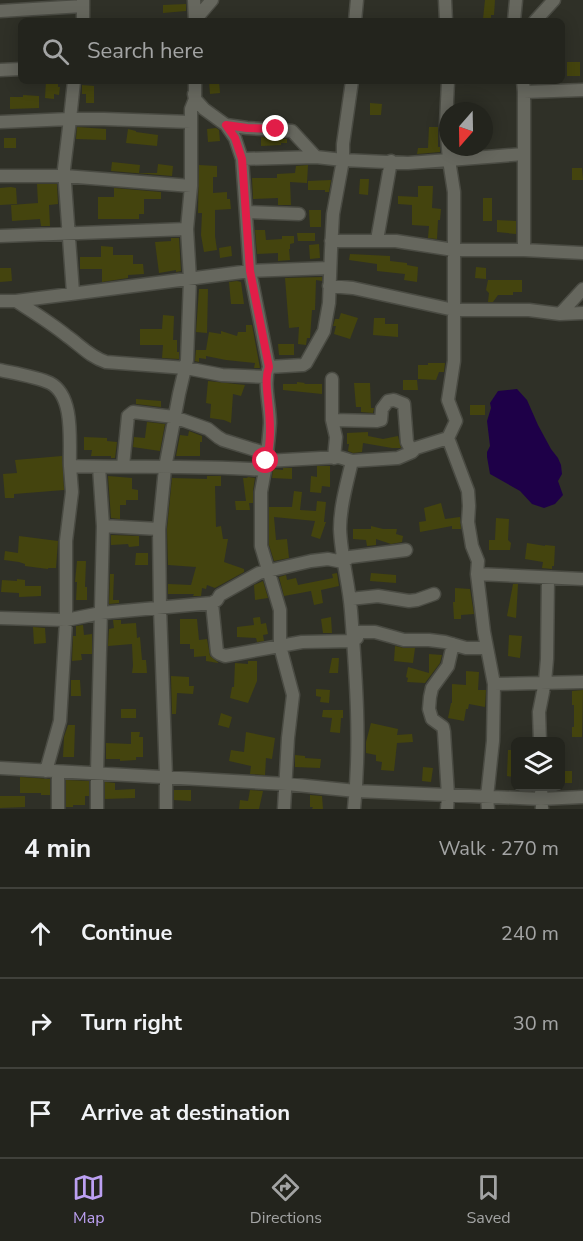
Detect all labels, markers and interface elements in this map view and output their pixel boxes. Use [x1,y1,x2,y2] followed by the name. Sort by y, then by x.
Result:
[18,18,565,84] search box
[39,35,72,68] icon: search
[87,36,204,66] text: Search here
[439,102,493,156] north arrow
[262,115,288,141] route end
[252,447,278,473] route start
[511,737,565,791] map controls
[511,737,565,791] button: layers
[24,831,91,866] text: 4 min
[439,835,559,862] text: Walk · 270 m
[24,917,57,950] icon: ahead
[81,918,172,948] text: Continue
[501,920,559,947] text: 240 m
[24,1007,57,1040] icon: right
[81,1008,182,1038] text: Turn right
[513,1010,559,1037] text: 30 m
[24,1097,57,1130] icon: arrive
[81,1098,290,1128] text: Arrive at destination
[72,1171,105,1229] tab: Map
[250,1171,322,1229] tab: Directions
[467,1171,511,1229] tab: Saved

